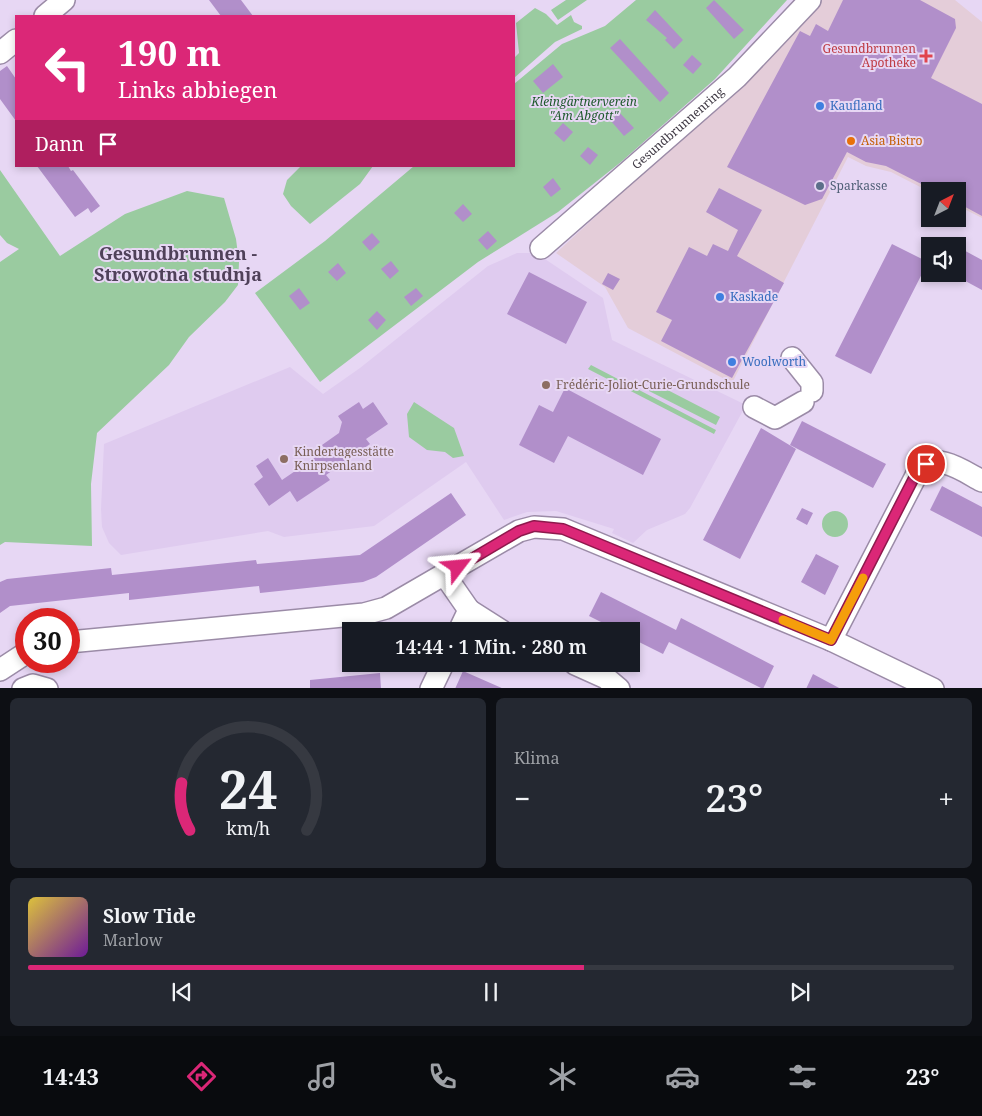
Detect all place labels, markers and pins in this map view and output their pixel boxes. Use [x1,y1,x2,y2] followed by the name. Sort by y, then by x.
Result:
[823,40,916,71] place label: Gesundbrunnen Apotheke
[920,50,932,62] marker: Gesundbrunnen Apotheke
[830,97,883,114] place label: Kaufland
[814,100,826,112] marker: Kaufland
[861,132,923,149] place label: Asia Bistro
[845,135,857,147] marker: Asia Bistro
[830,177,887,194] place label: Sparkasse
[814,180,826,192] marker: Sparkasse
[730,288,778,305] place label: Kaskade
[714,291,726,303] marker: Kaskade
[742,353,807,370] place label: Woolworth
[726,356,738,368] marker: Woolworth
[556,376,750,393] place label: Frédéric-Joliot-Curie-Grundschule
[540,379,552,391] marker: Frédéric-Joliot-Curie-Grundschule
[294,443,394,474] place label: Kindertagesstätte Knirpsenland
[905,443,947,485] pin
[278,453,290,465] marker: Kindertagesstätte Knirpsenland

